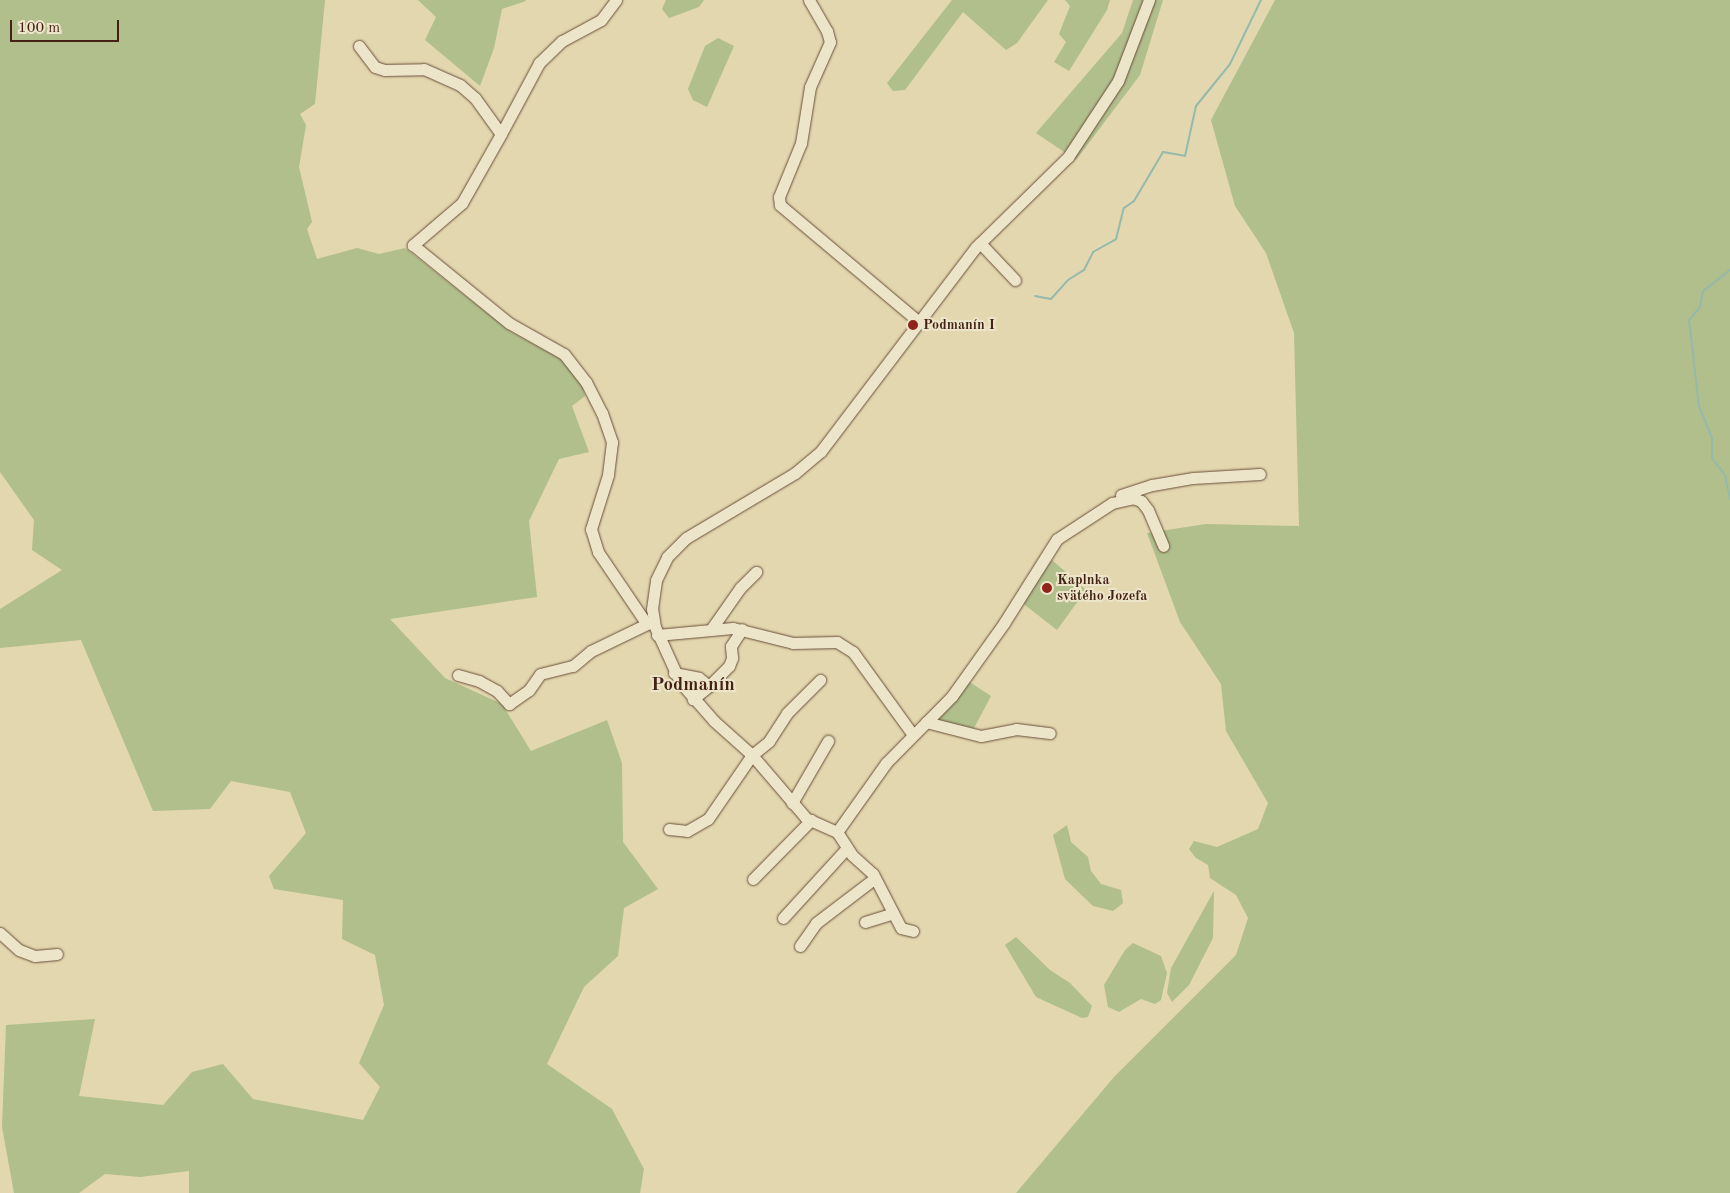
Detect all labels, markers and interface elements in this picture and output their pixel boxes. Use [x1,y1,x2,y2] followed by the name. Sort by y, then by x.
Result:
[12,10,121,42] scale bar
[18,21,60,36] text: 100 m
[923,317,995,333] place label: Podmanín I
[907,319,919,331] marker: Podmanín I
[1057,572,1147,604] place label: Kaplnka svätého Jozefa
[1041,582,1053,594] marker: Kaplnka svätého Jozefa
[651,675,735,697] district label: Podmanín

